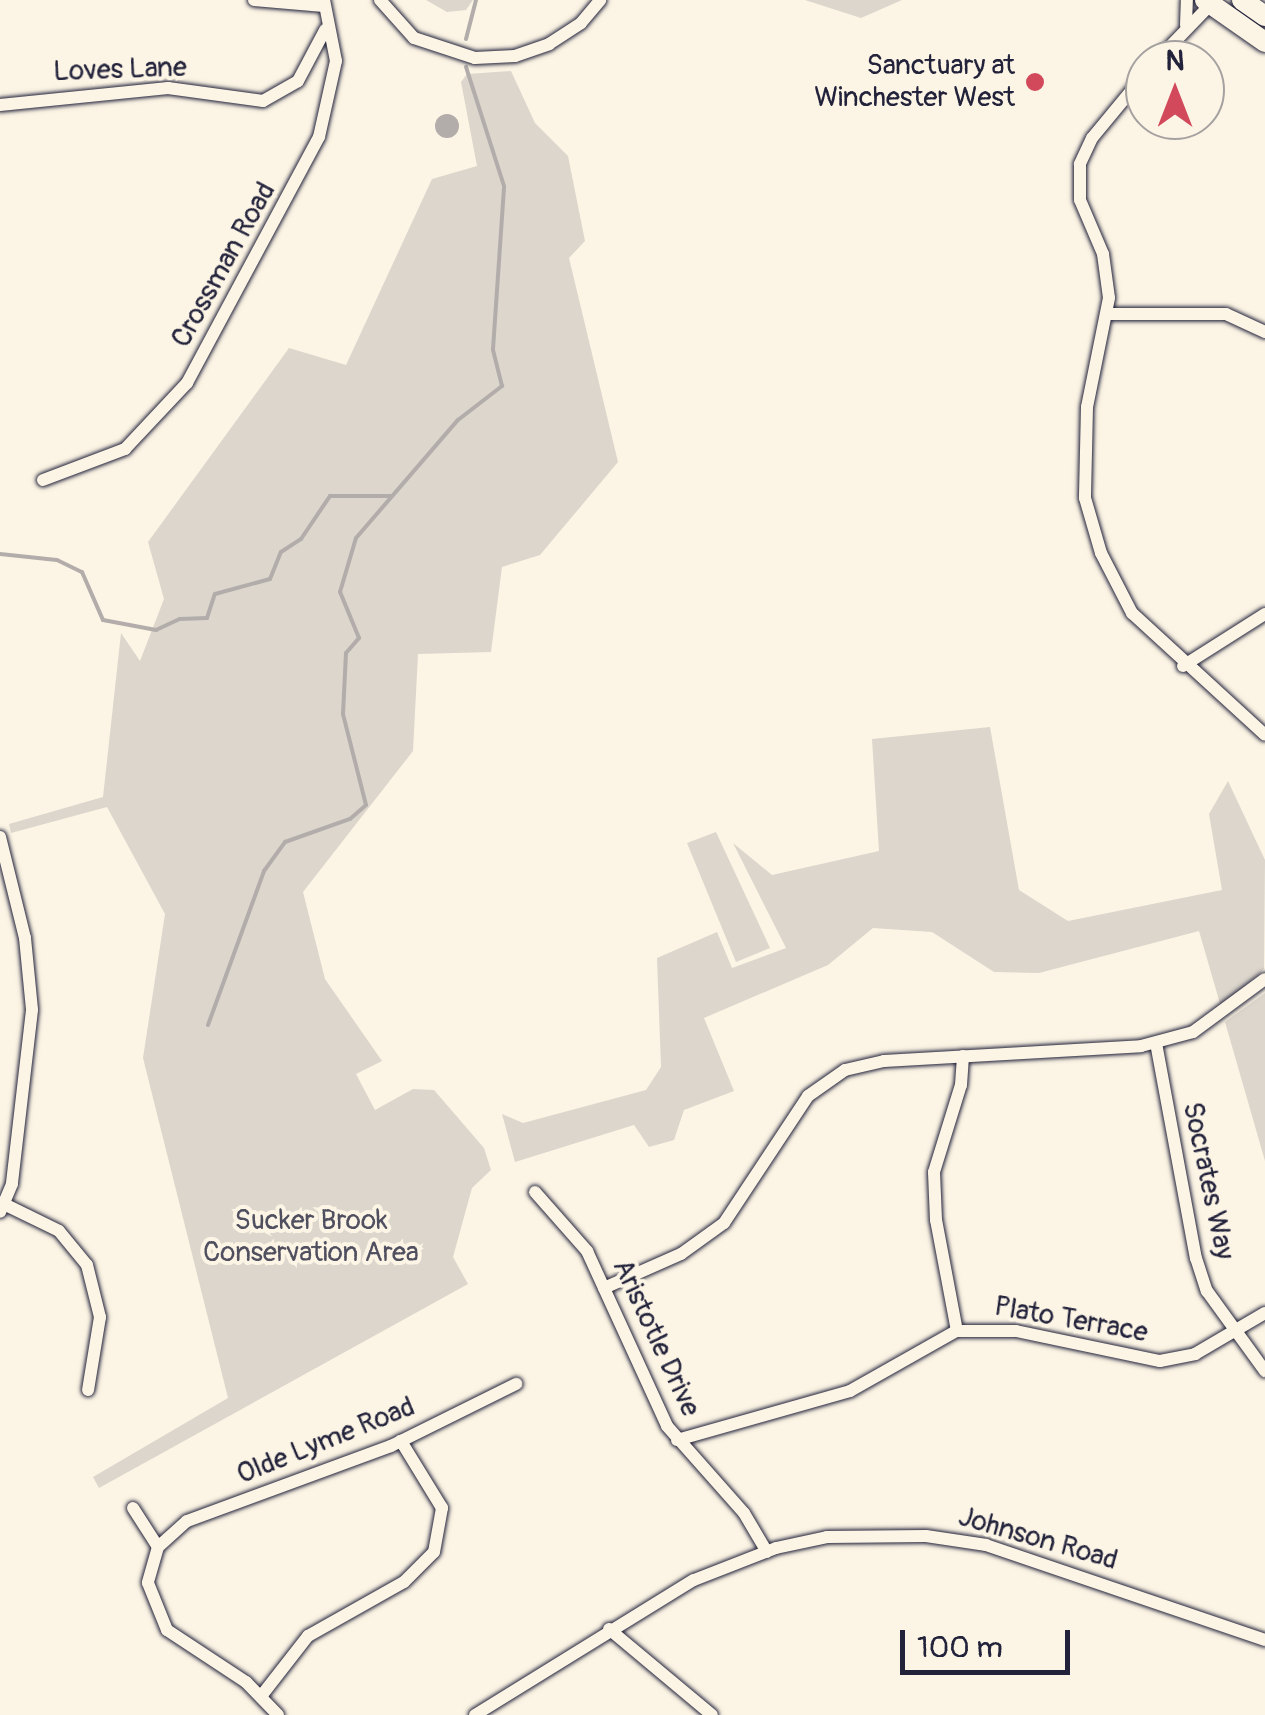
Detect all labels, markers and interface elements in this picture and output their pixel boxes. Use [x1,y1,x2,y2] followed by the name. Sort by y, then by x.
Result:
[1125,40,1225,140] north arrow
[1166,44,1184,79] text: N
[814,49,1015,115] place label: Sanctuary at Winchester West
[53,51,187,89] street label: Loves Lane
[1024,71,1046,93] marker: Sanctuary at Winchester West
[165,177,283,353] street label: Crossman Road
[1175,1099,1241,1263] street label: Socrates Way
[203,1204,419,1270] park label: Sucker Brook Conservation Area
[605,1254,707,1422] street label: Aristotle Drive
[992,1290,1150,1350] street label: Plato Terrace
[232,1390,420,1492] street label: Olde Lyme Road
[955,1500,1121,1578] street label: Johnson Road
[905,1610,1075,1672] scale bar
[917,1629,1003,1666] text: 100 m

